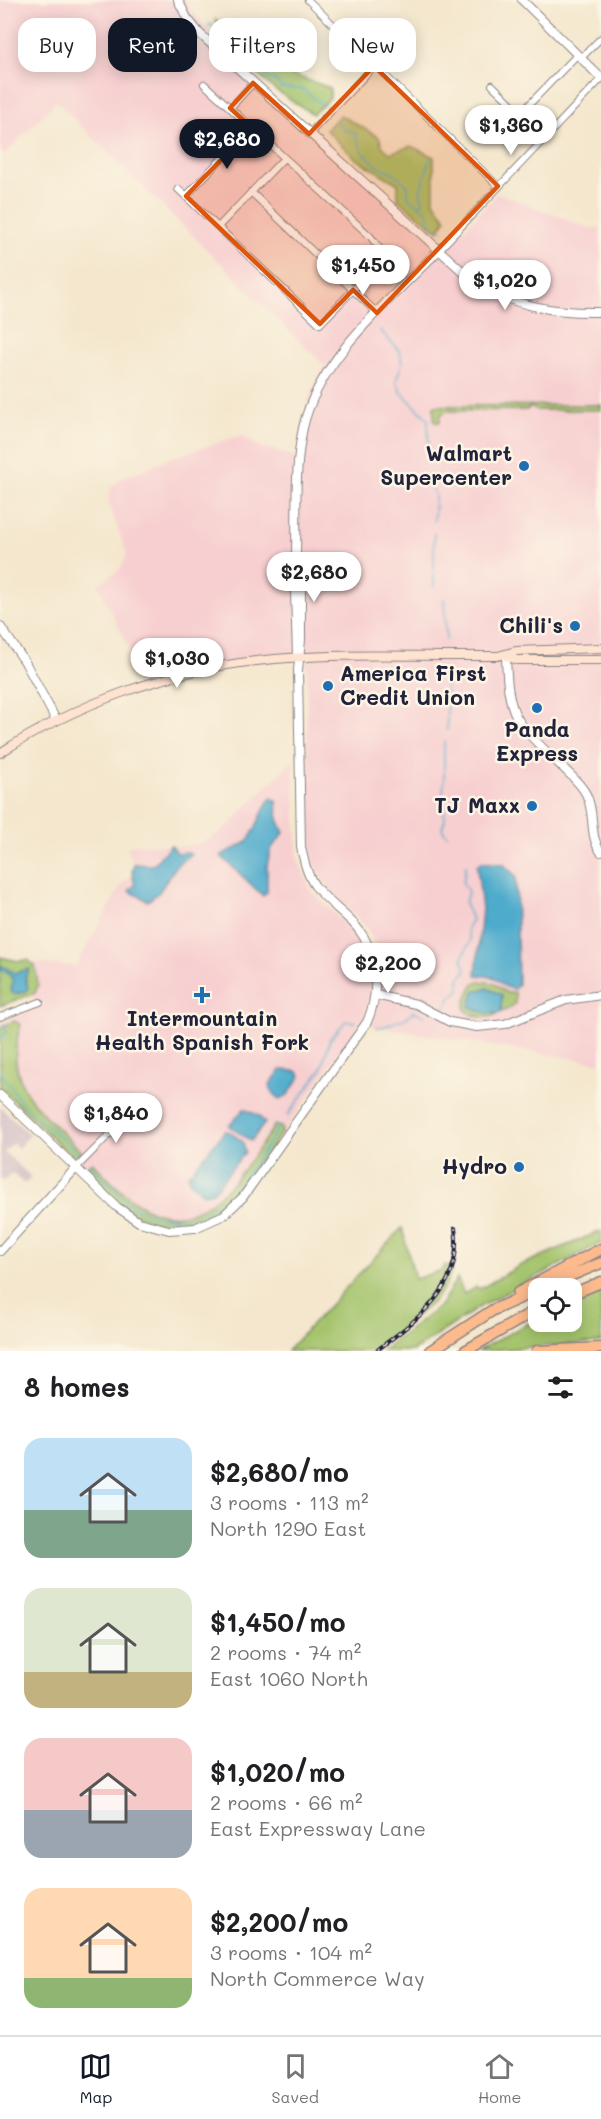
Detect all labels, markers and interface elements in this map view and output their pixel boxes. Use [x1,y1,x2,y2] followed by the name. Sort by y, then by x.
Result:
[18,18,96,72] chip: Buy
[108,18,197,72] chip: Rent
[209,18,317,72] chip: Filters
[329,18,416,72] chip: New
[462,105,560,156] pin: $1,360
[479,111,543,137] text: $1,360
[178,119,276,170] pin: $2,680
[193,125,261,151] text: $2,680
[314,245,412,296] pin: $1,450
[331,251,395,277] text: $1,450
[456,260,554,311] pin: $1,020
[473,266,537,292] text: $1,020
[380,439,512,490] place label: Walmart Supercenter
[517,459,531,473] marker: Walmart Supercenter
[265,552,363,603] pin: $2,680
[280,558,348,584] text: $2,680
[499,611,563,638] place label: Chili's
[568,619,582,633] marker: Chili's
[128,638,226,689] pin: $1,030
[144,644,210,670] text: $1,030
[340,659,486,710] place label: America First Credit Union
[321,679,335,693] marker: America First Credit Union
[530,701,544,715] marker: Panda Express
[496,715,578,766] place label: Panda Express
[434,791,520,818] place label: TJ Maxx
[525,799,539,813] marker: TJ Maxx
[339,943,437,994] pin: $2,200
[355,949,421,975] text: $2,200
[193,986,211,1004] marker: Intermountain Health Spanish Fork
[95,1004,309,1055] place label: Intermountain Health Spanish Fork
[67,1093,165,1144] pin: $1,840
[83,1099,149,1125] text: $1,840
[442,1152,507,1180] place label: Hydro
[512,1160,526,1174] marker: Hydro
[528,1278,582,1332] map controls
[528,1278,582,1332] button: locate
[24,1370,130,1404] text: 8 homes
[544,1371,577,1404] icon: filters
[210,1455,349,1489] text: $2,680/mo
[72,1462,144,1534] icon: home
[210,1489,369,1515] text: 3 rooms · 113 m²
[210,1515,366,1541] text: North 1290 East
[210,1605,346,1639] text: $1,450/mo
[72,1612,144,1684] icon: home
[210,1639,361,1665] text: 2 rooms · 74 m²
[210,1665,368,1691] text: East 1060 North
[210,1755,345,1789] text: $1,020/mo
[72,1762,144,1834] icon: home
[210,1789,363,1815] text: 2 rooms · 66 m²
[210,1815,426,1841] text: East Expressway Lane
[210,1905,348,1939] text: $2,200/mo
[72,1912,144,1984] icon: home
[210,1939,372,1965] text: 3 rooms · 104 m²
[210,1965,425,1991] text: North Commerce Way
[79,2050,112,2107] tab: Map
[271,2050,319,2107] tab: Saved
[478,2050,521,2107] tab: Home

